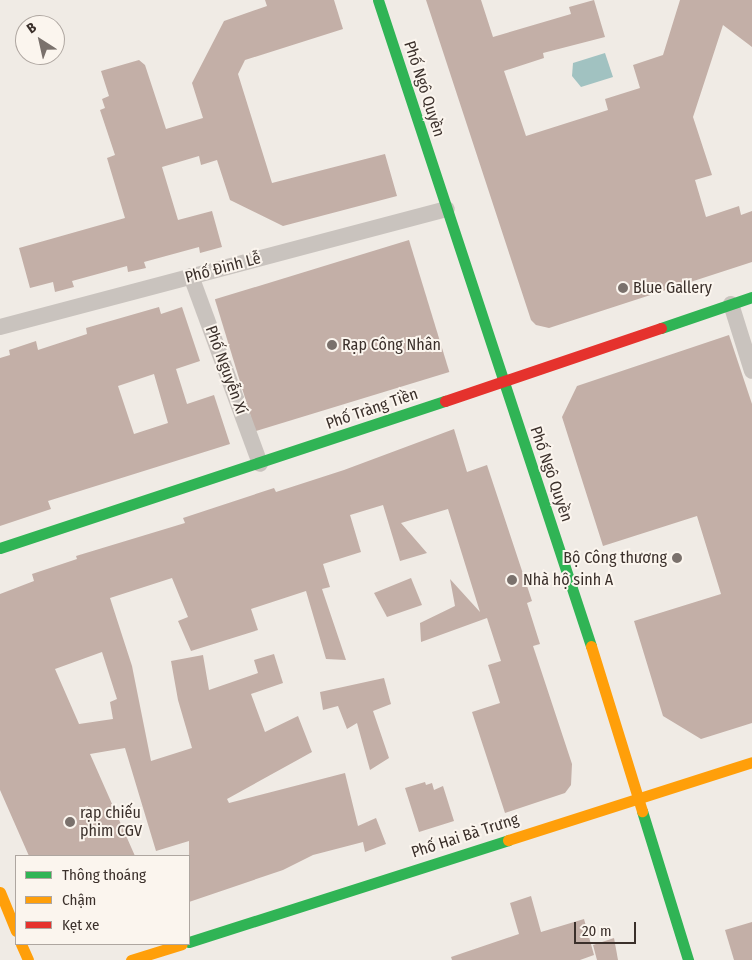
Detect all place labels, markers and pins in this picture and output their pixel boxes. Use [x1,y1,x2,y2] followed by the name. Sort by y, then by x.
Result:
[633,278,712,298] place label: Blue Gallery
[617,282,629,294] marker: Blue Gallery
[342,335,441,355] place label: Rạp Công Nhân
[326,339,338,351] marker: Rạp Công Nhân
[563,548,667,568] place label: Bộ Công thương
[671,552,683,564] marker: Bộ Công thương
[523,570,613,590] place label: Nhà hộ sinh A
[505,573,519,587] marker: Nhà hộ sinh A
[80,803,142,841] place label: rạp chiếu phim CGV
[64,816,76,828] marker: rạp chiếu phim CGV

